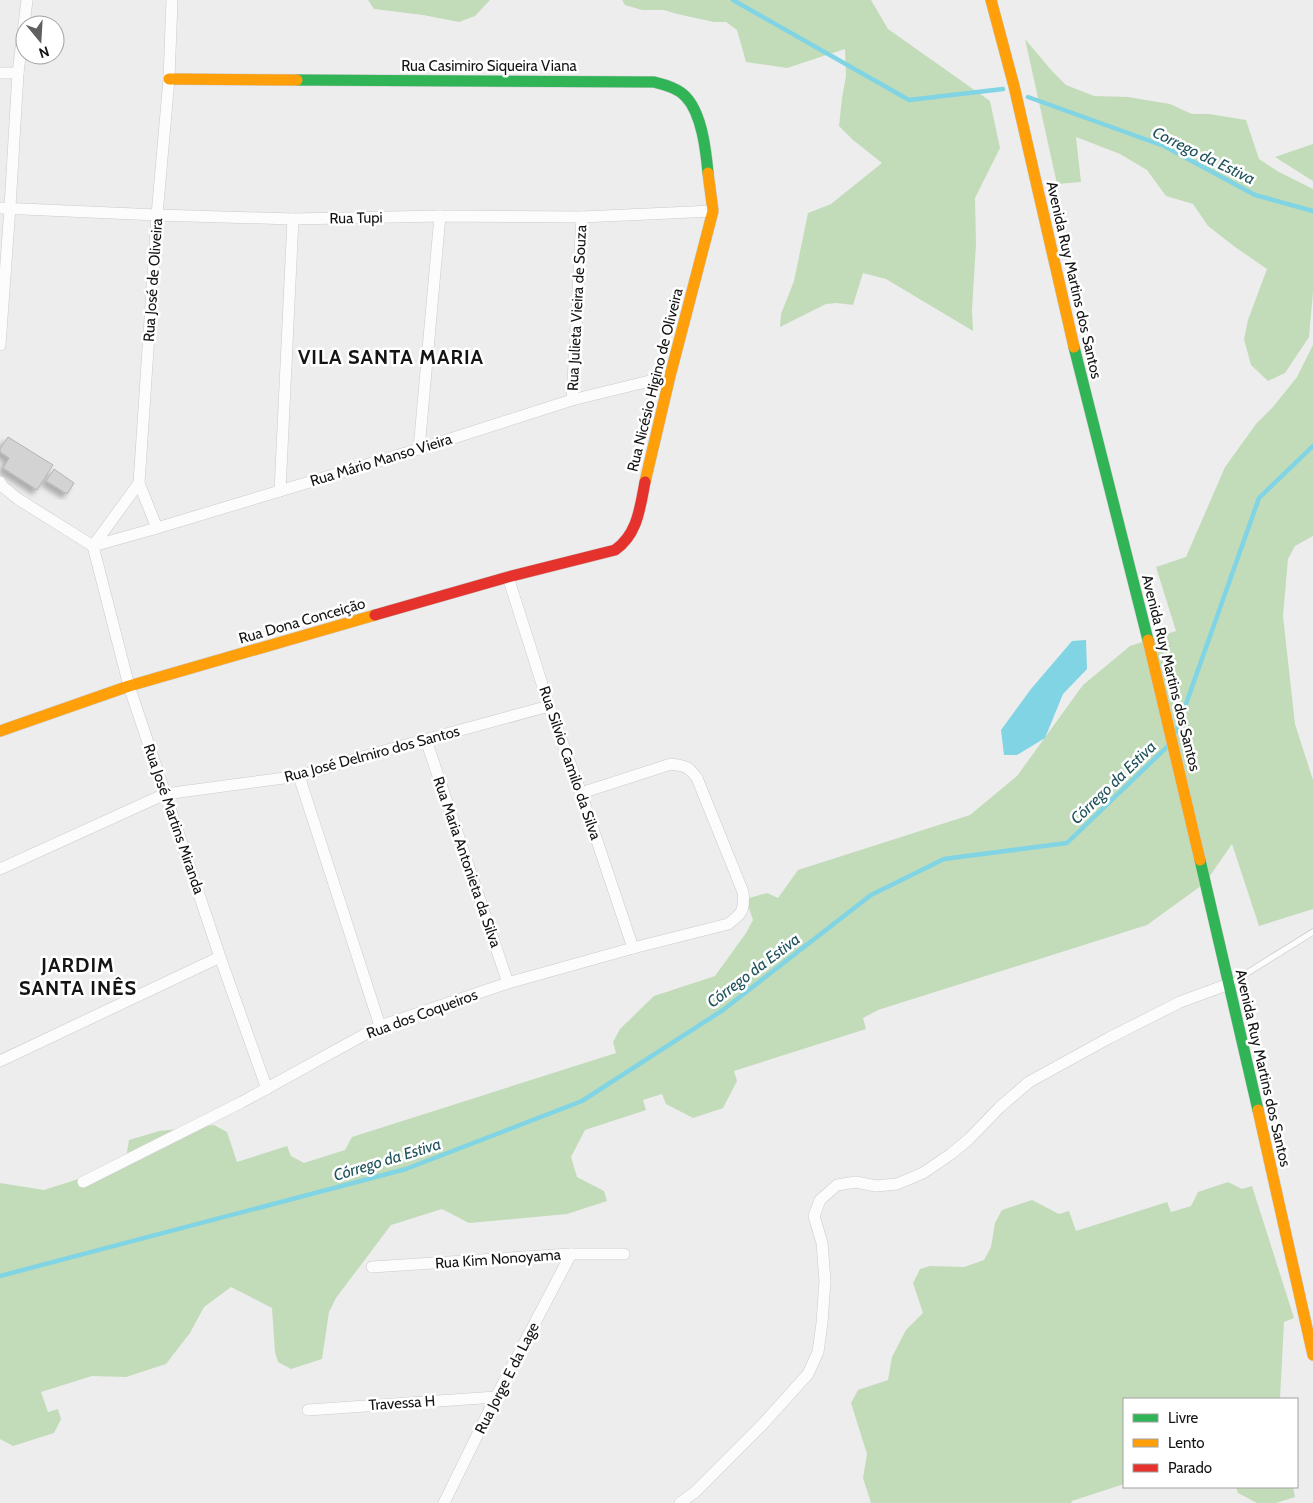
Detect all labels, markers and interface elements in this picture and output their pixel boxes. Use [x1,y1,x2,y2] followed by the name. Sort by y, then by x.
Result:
[15,15,65,65] north arrow
[37,42,52,62] text: N
[401,57,578,75] street label: Rua Casimiro Siqueira Viana
[1150,122,1258,188] water label: Corrego da Estiva
[1043,180,1105,380] street label: Avenida Ruy Martins dos Santos
[329,209,383,227] street label: Rua Tupi
[140,217,166,342] street label: Rua José de Oliveira
[564,224,590,392] street label: Rua Julieta Vieira de Souza
[623,286,687,474] street label: Rua Nicésio Higino de Oliveira
[298,345,484,369] district label: VILA SANTA MARIA
[308,430,455,490] street label: Rua Mário Manso Vieira
[1138,573,1204,773] street label: Avenida Ruy Martins dos Santos
[237,594,367,648] street label: Rua Dona Conceição
[535,684,605,843] street label: Rua Silvio Camilo da Silva
[282,722,462,786] street label: Rua José Delmiro dos Santos
[1067,737,1160,828] water label: Córrego da Estiva
[140,742,208,897] street label: Rua José Martins Miranda
[429,774,505,950] street label: Rua Maria Antonieta da Silva
[703,929,803,1011] water label: Córrego da Estiva
[19,953,137,1000] district label: JARDIM SANTA INÊS
[1232,968,1294,1168] street label: Avenida Ruy Martins dos Santos
[364,986,480,1042] street label: Rua dos Coqueiros
[331,1134,443,1185] water label: Córrego da Estiva
[435,1246,562,1272] street label: Rua Kim Nonoyama
[471,1319,543,1437] street label: Rua Jorge E da Lage
[368,1392,436,1414] street label: Travessa H
[1123,1398,1298,1488] legend
[1168,1409,1199,1427] text: Livre
[1168,1434,1205,1452] text: Lento
[1168,1459,1212,1477] text: Parado

